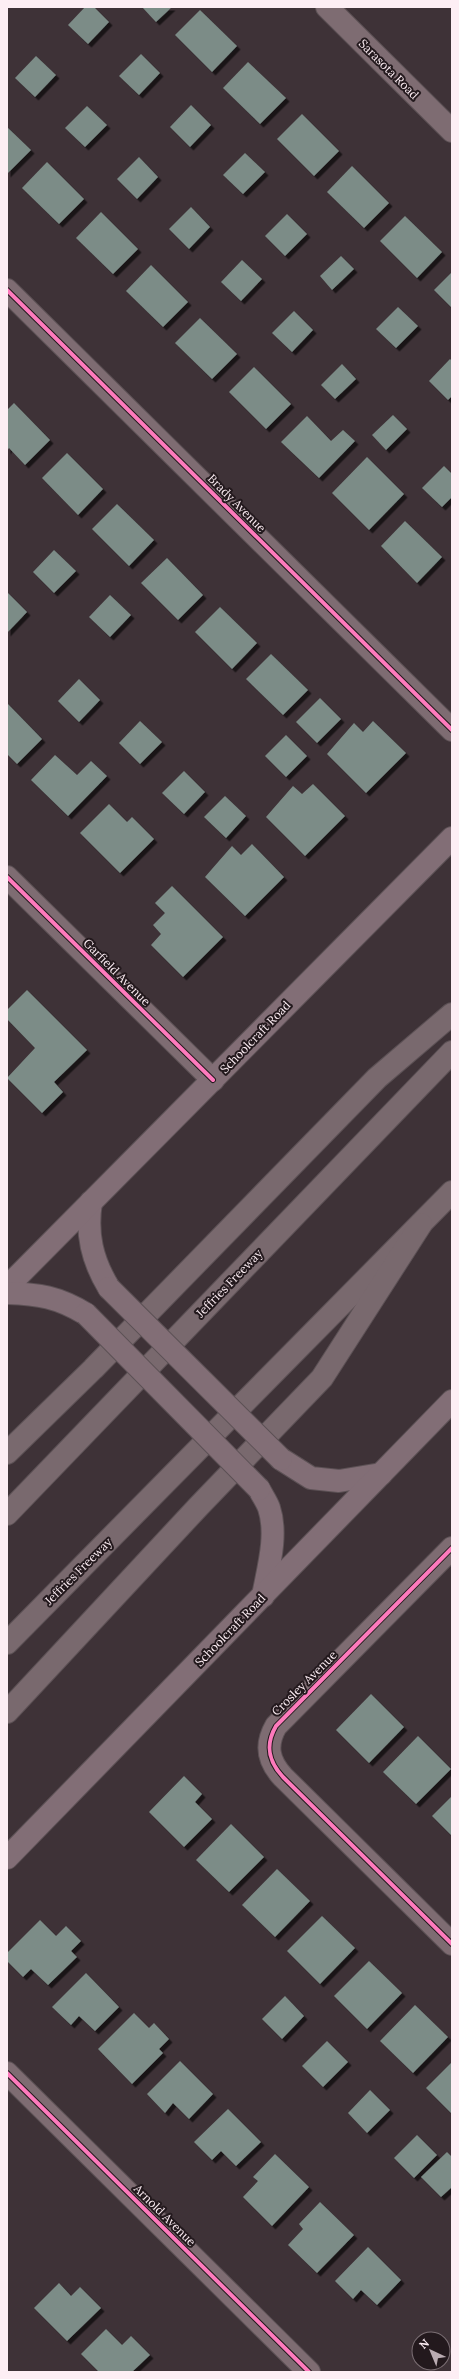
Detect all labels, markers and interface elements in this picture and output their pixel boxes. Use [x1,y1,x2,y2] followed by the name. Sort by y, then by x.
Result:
[356,36,422,102] street label: Sarasota Road
[205,471,270,536] street label: Brady Avenue
[80,935,154,1009] street label: Garfield Avenue
[217,998,293,1076] street label: Schoolcraft Road
[192,1245,266,1321] street label: Jeffries Freeway
[40,1534,115,1609] street label: Jeffries Freeway
[192,1591,268,1669] street label: Schoolcraft Road
[268,1647,340,1719] street label: Crosley Avenue
[130,2180,199,2249] street label: Arnold Avenue
[411,2331,451,2371] north arrow
[416,2335,432,2352] text: N

